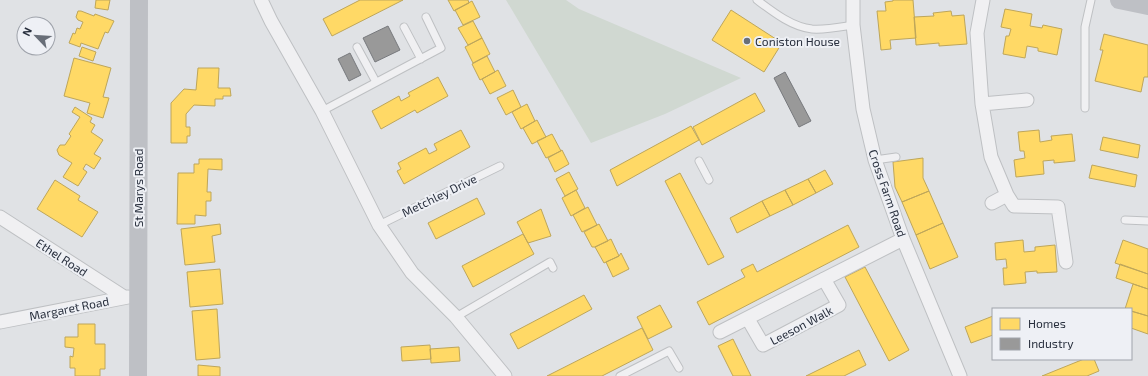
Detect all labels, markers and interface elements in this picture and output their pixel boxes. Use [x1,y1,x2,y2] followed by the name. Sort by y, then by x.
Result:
[16,16,56,56] north arrow
[19,25,34,38] text: N
[755,34,840,48] place label: Coniston House
[742,36,752,46] marker: Coniston House
[866,147,910,239] street label: Cross Farm Road
[131,149,145,227] street label: St Marys Road
[399,171,479,219] street label: Metchley Drive
[34,235,90,279] street label: Ethel Road
[28,293,110,323] street label: Margaret Road
[767,303,835,347] street label: Leeson Walk
[992,308,1132,360] legend
[1028,316,1066,330] text: Homes
[1028,336,1074,350] text: Industry

